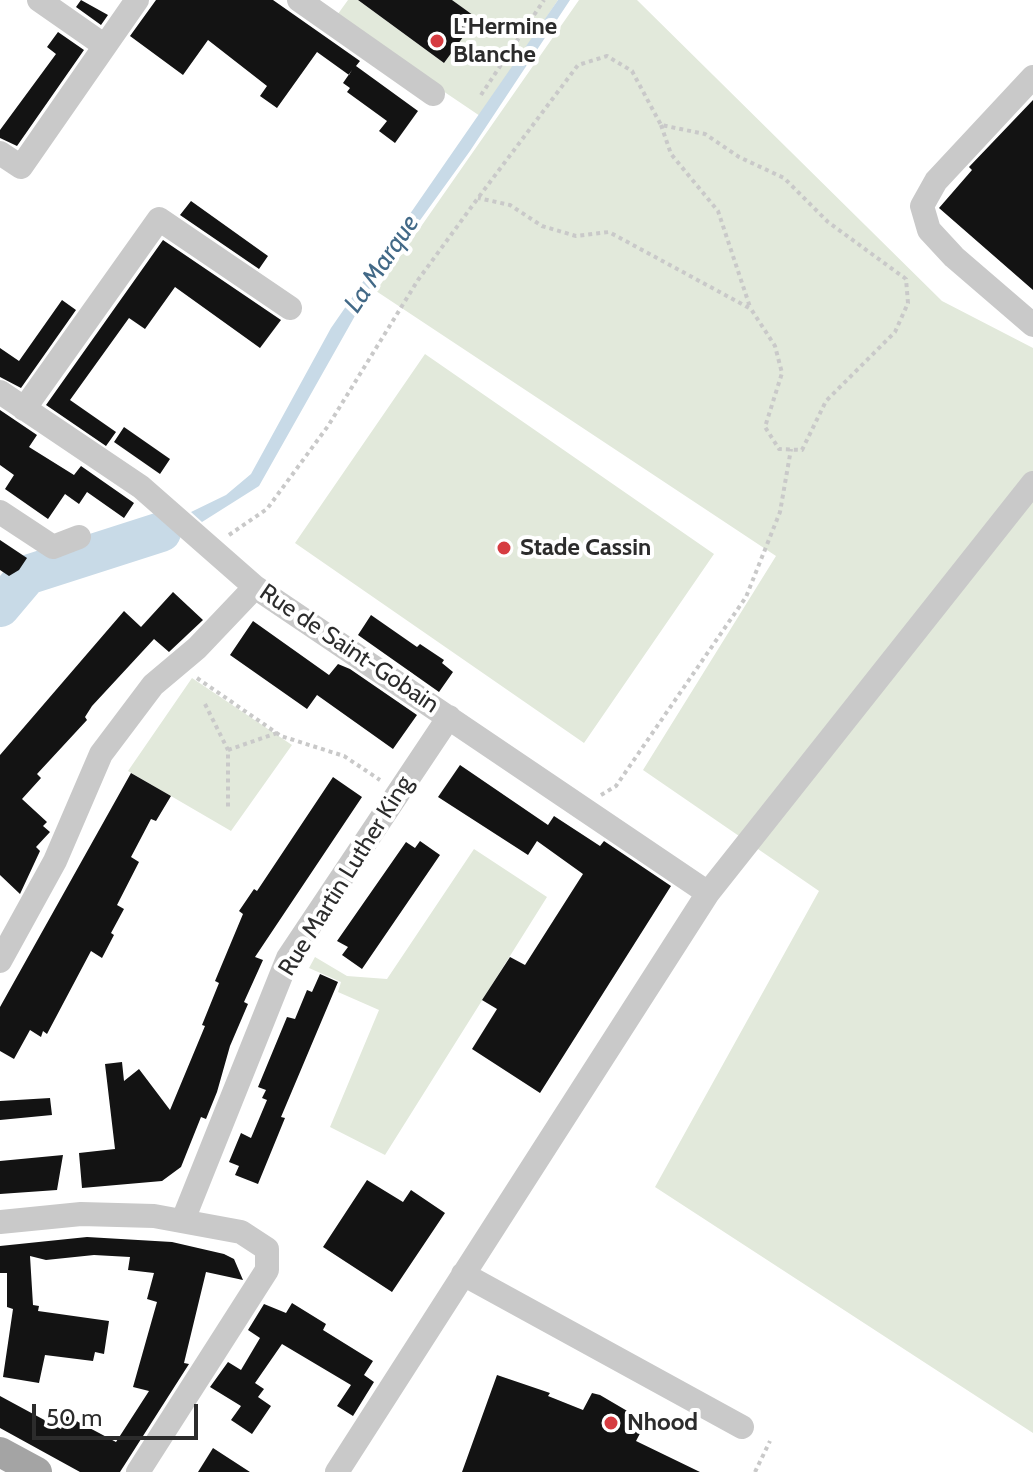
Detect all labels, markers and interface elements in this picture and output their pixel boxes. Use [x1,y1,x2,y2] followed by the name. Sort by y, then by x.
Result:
[453,13,557,69] place label: L'Hermine Blanche
[428,32,446,50] marker: L'Hermine Blanche
[338,209,426,319] water label: La Marque
[520,534,651,562] place label: Stade Cassin
[495,539,513,557] marker: Stade Cassin
[254,578,444,720] street label: Rue de Saint-Gobain
[273,771,419,981] street label: Rue Martin Luther King
[36,1388,202,1438] scale bar
[46,1403,102,1432] text: 50 m
[627,1409,698,1437] place label: Nhood
[602,1414,620,1432] marker: Nhood

